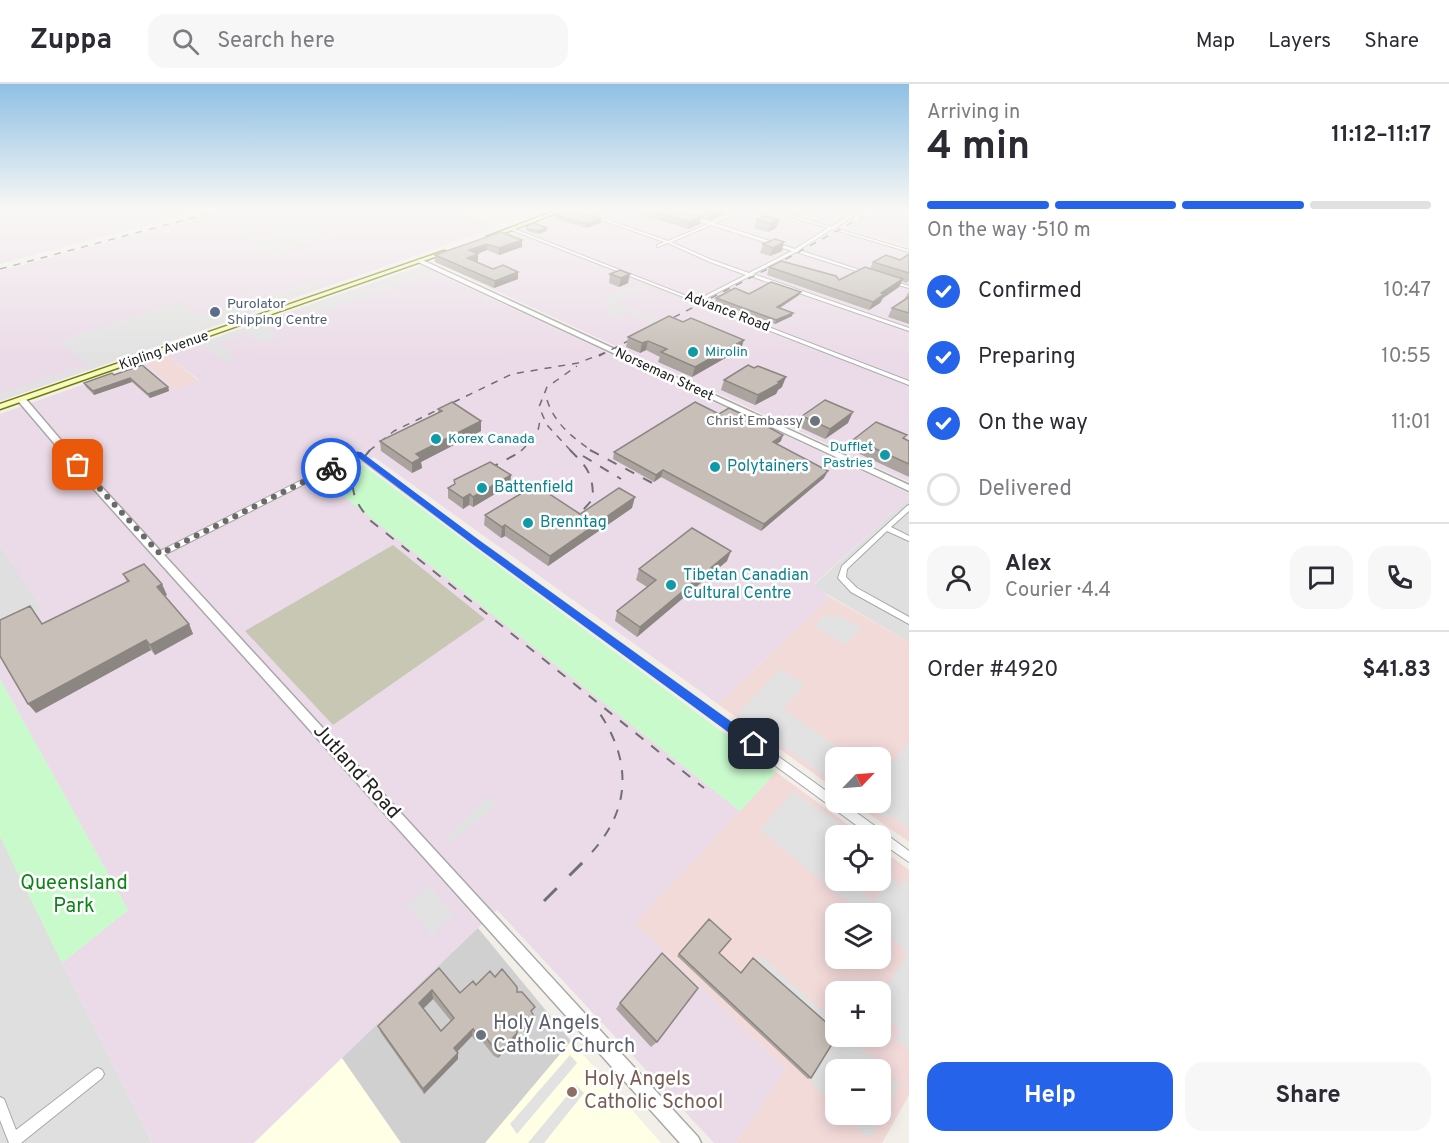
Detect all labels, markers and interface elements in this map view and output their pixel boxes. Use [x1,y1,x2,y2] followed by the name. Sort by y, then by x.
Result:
[148,14,568,68] search box
[30,23,112,59] text: Zuppa
[169,25,202,58] icon: search
[217,28,335,55] text: Search here
[1196,28,1235,55] text: Map
[1268,28,1331,55] text: Layers
[1364,28,1419,55] text: Share
[927,100,1020,126] text: Arriving in
[1331,122,1431,149] text: 11:12–11:17
[927,124,1030,173] text: 4 min
[927,218,1091,244] text: On the way · 510 m
[927,275,960,308] icon: check
[978,278,1082,305] text: Confirmed
[1384,278,1431,304] text: 10:47
[682,288,772,336] street label: Advance Road
[227,296,327,329] place label: Purolator Shipping Centre
[208,305,222,319] marker: Purolator Shipping Centre
[117,328,211,374] street label: Kipling Avenue
[927,341,960,374] icon: check
[705,344,748,361] place label: Mirolin
[978,344,1076,371] text: Preparing
[1381,344,1431,370] text: 10:55
[612,345,716,405] street label: Norseman Street
[686,345,700,359] marker: Mirolin
[927,407,960,440] icon: check
[978,410,1088,437] text: On the way
[1391,410,1431,436] text: 11:01
[706,413,803,430] place label: Christ Embassy
[808,414,822,428] marker: Christ Embassy
[448,431,535,448] place label: Korex Canada
[429,432,443,446] marker: Korex Canada
[301,438,361,498] courier
[52,439,103,490] pin
[823,439,873,472] place label: Dufflet Pastries
[61,448,94,481] icon: bag
[878,448,892,462] marker: Dufflet Pastries
[315,452,348,485] icon: bike
[727,457,809,477] place label: Polytainers
[708,460,722,474] marker: Polytainers
[978,476,1072,503] text: Delivered
[494,478,573,498] place label: Battenfield
[475,481,489,495] marker: Battenfield
[540,513,607,533] place label: Brenntag
[521,516,535,530] marker: Brenntag
[927,546,990,609] button: person
[1290,546,1353,609] button: chat
[1368,546,1431,609] button: phone
[1005,551,1052,578] text: Alex
[683,566,809,604] place label: Tibetan Canadian Cultural Centre
[664,578,678,592] marker: Tibetan Canadian Cultural Centre
[1005,578,1111,604] text: Courier · 4.4
[927,657,1058,684] text: Order #4920
[1362,657,1431,684] text: $41.83
[728,718,779,769] pin
[306,719,406,825] street label: Jutland Road
[737,727,770,760] icon: home
[825,747,891,813] north arrow
[825,747,891,1125] map controls
[825,825,891,891] button: locate
[20,871,128,920] park label: Queensland Park
[825,903,891,969] button: layers
[825,981,891,1047] button: +
[493,1011,635,1060] place label: Holy Angels Catholic Church
[474,1028,488,1042] marker: Holy Angels Catholic Church
[825,1059,891,1125] button: −
[927,1062,1173,1131] button: Help
[1185,1062,1431,1131] button: Share
[584,1067,723,1116] place label: Holy Angels Catholic School
[565,1085,579,1099] marker: Holy Angels Catholic School

